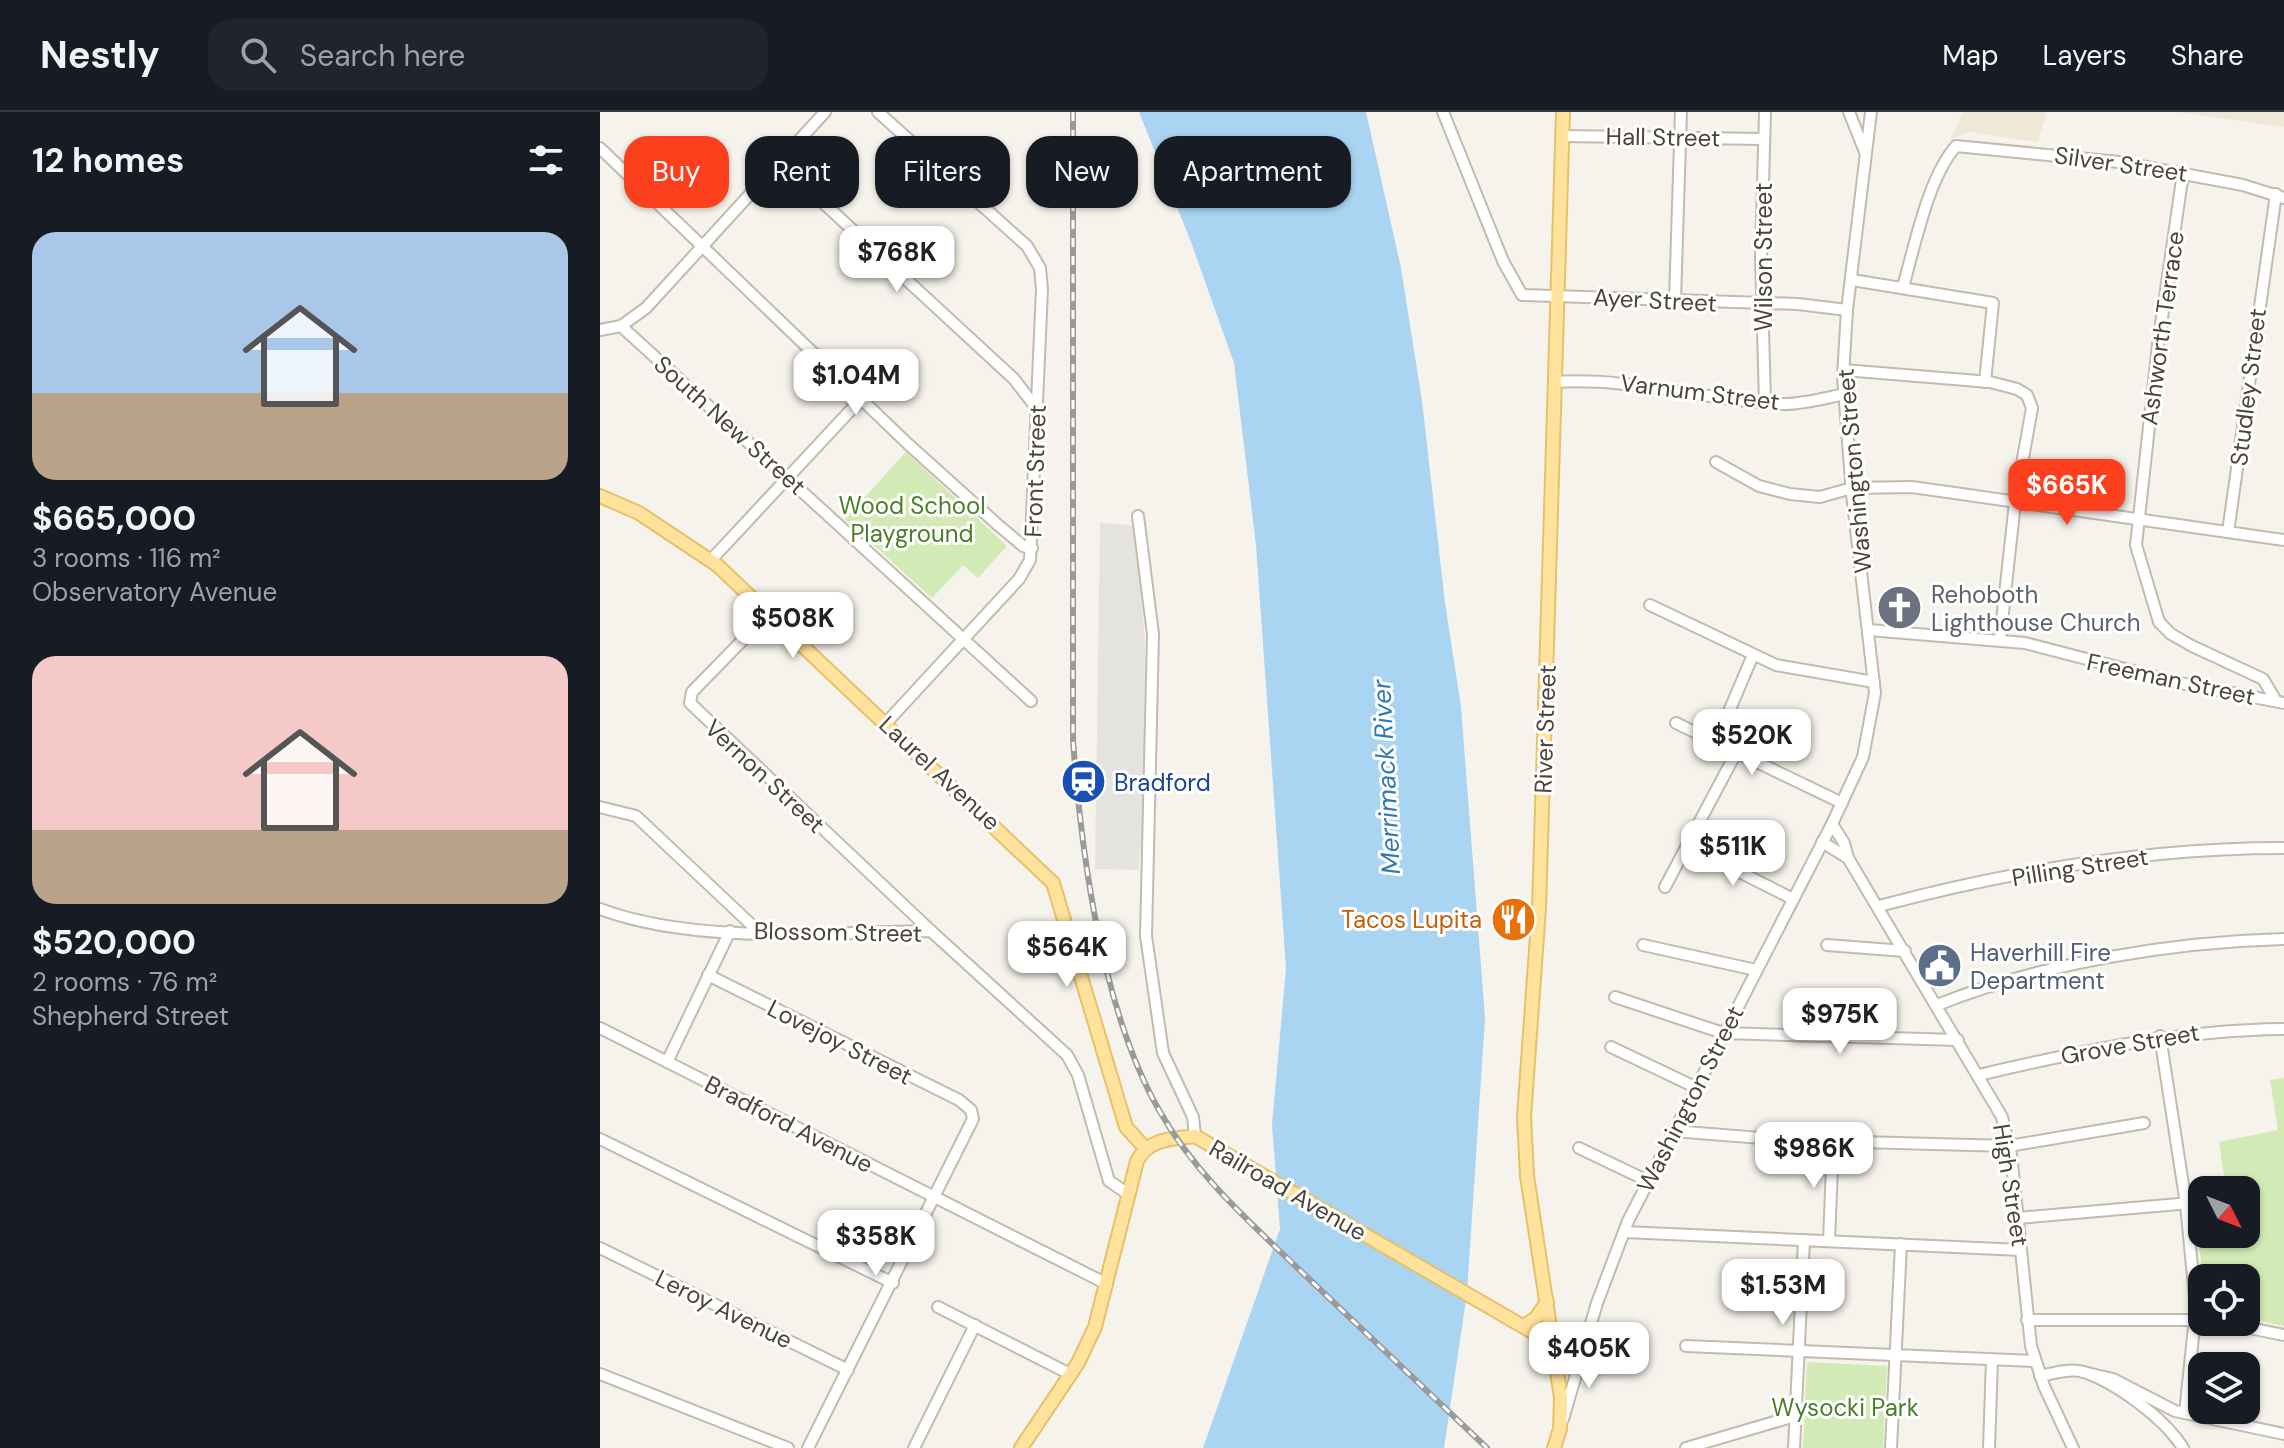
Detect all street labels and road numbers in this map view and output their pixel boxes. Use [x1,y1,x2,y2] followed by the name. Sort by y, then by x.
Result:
[1605,121,1721,153] street label: Hall Street
[2052,139,2190,189] street label: Silver Street
[1748,183,1779,331] street label: Wilson Street
[2133,229,2191,427] street label: Ashworth Terrace
[1592,281,1718,319] street label: Ayer Street
[2223,307,2273,467] street label: Studley Street
[648,349,812,501] street label: South New Street
[1619,367,1781,417] street label: Varnum Street
[1830,367,1878,575] street label: Washington Street
[1017,404,1053,538] street label: Front Street
[2084,646,2258,712] street label: Freeman Street
[1527,664,1563,794] street label: River Street
[873,709,1007,837] street label: Laurel Avenue
[698,712,832,840] street label: Vernon Street
[2010,841,2150,893] street label: Pilling Street
[754,915,922,949] street label: Blossom Street
[762,992,918,1092] street label: Lovejoy Street
[1630,1000,1750,1198] street label: Washington Street
[2058,1017,2202,1071] street label: Grove Street
[700,1068,878,1180] street label: Bradford Avenue
[1986,1121,2036,1249] street label: High Street
[1204,1132,1372,1248] street label: Railroad Avenue
[650,1262,798,1356] street label: Leroy Avenue

